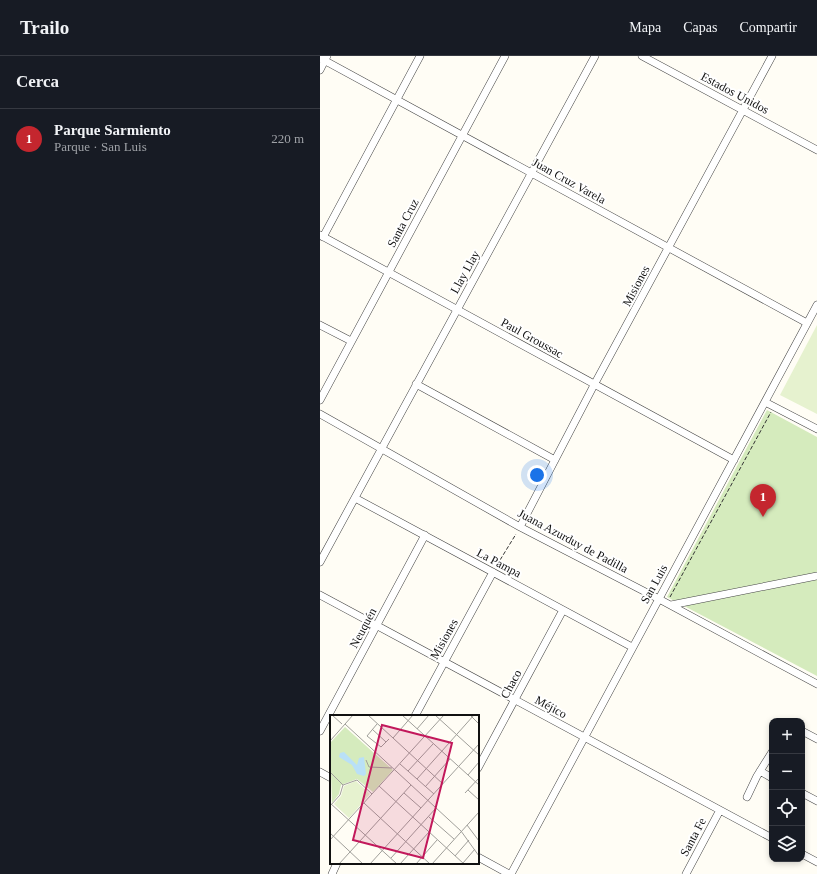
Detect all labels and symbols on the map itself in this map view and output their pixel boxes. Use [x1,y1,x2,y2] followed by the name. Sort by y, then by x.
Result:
[699,69,772,117] street label: Estados Unidos
[530,155,609,207] street label: Juan Cruz Varela
[384,196,422,250] street label: Santa Cruz
[447,248,483,296] street label: Llay Llay
[619,263,653,309] street label: Misiones
[498,315,566,361] street label: Paul Groussac
[527,465,547,485] your location
[750,484,776,517] pin: 1
[516,506,631,576] street label: Juana Azurduy de Padilla
[474,545,524,581] street label: La Pampa
[638,562,671,606] street label: San Luis
[347,606,379,650] street label: Neuquén
[427,616,461,662] street label: Misiones
[498,667,524,701] street label: Chaco
[533,693,569,721] street label: Méjico
[330,715,479,864] inset map
[677,815,709,859] street label: Santa Fe

